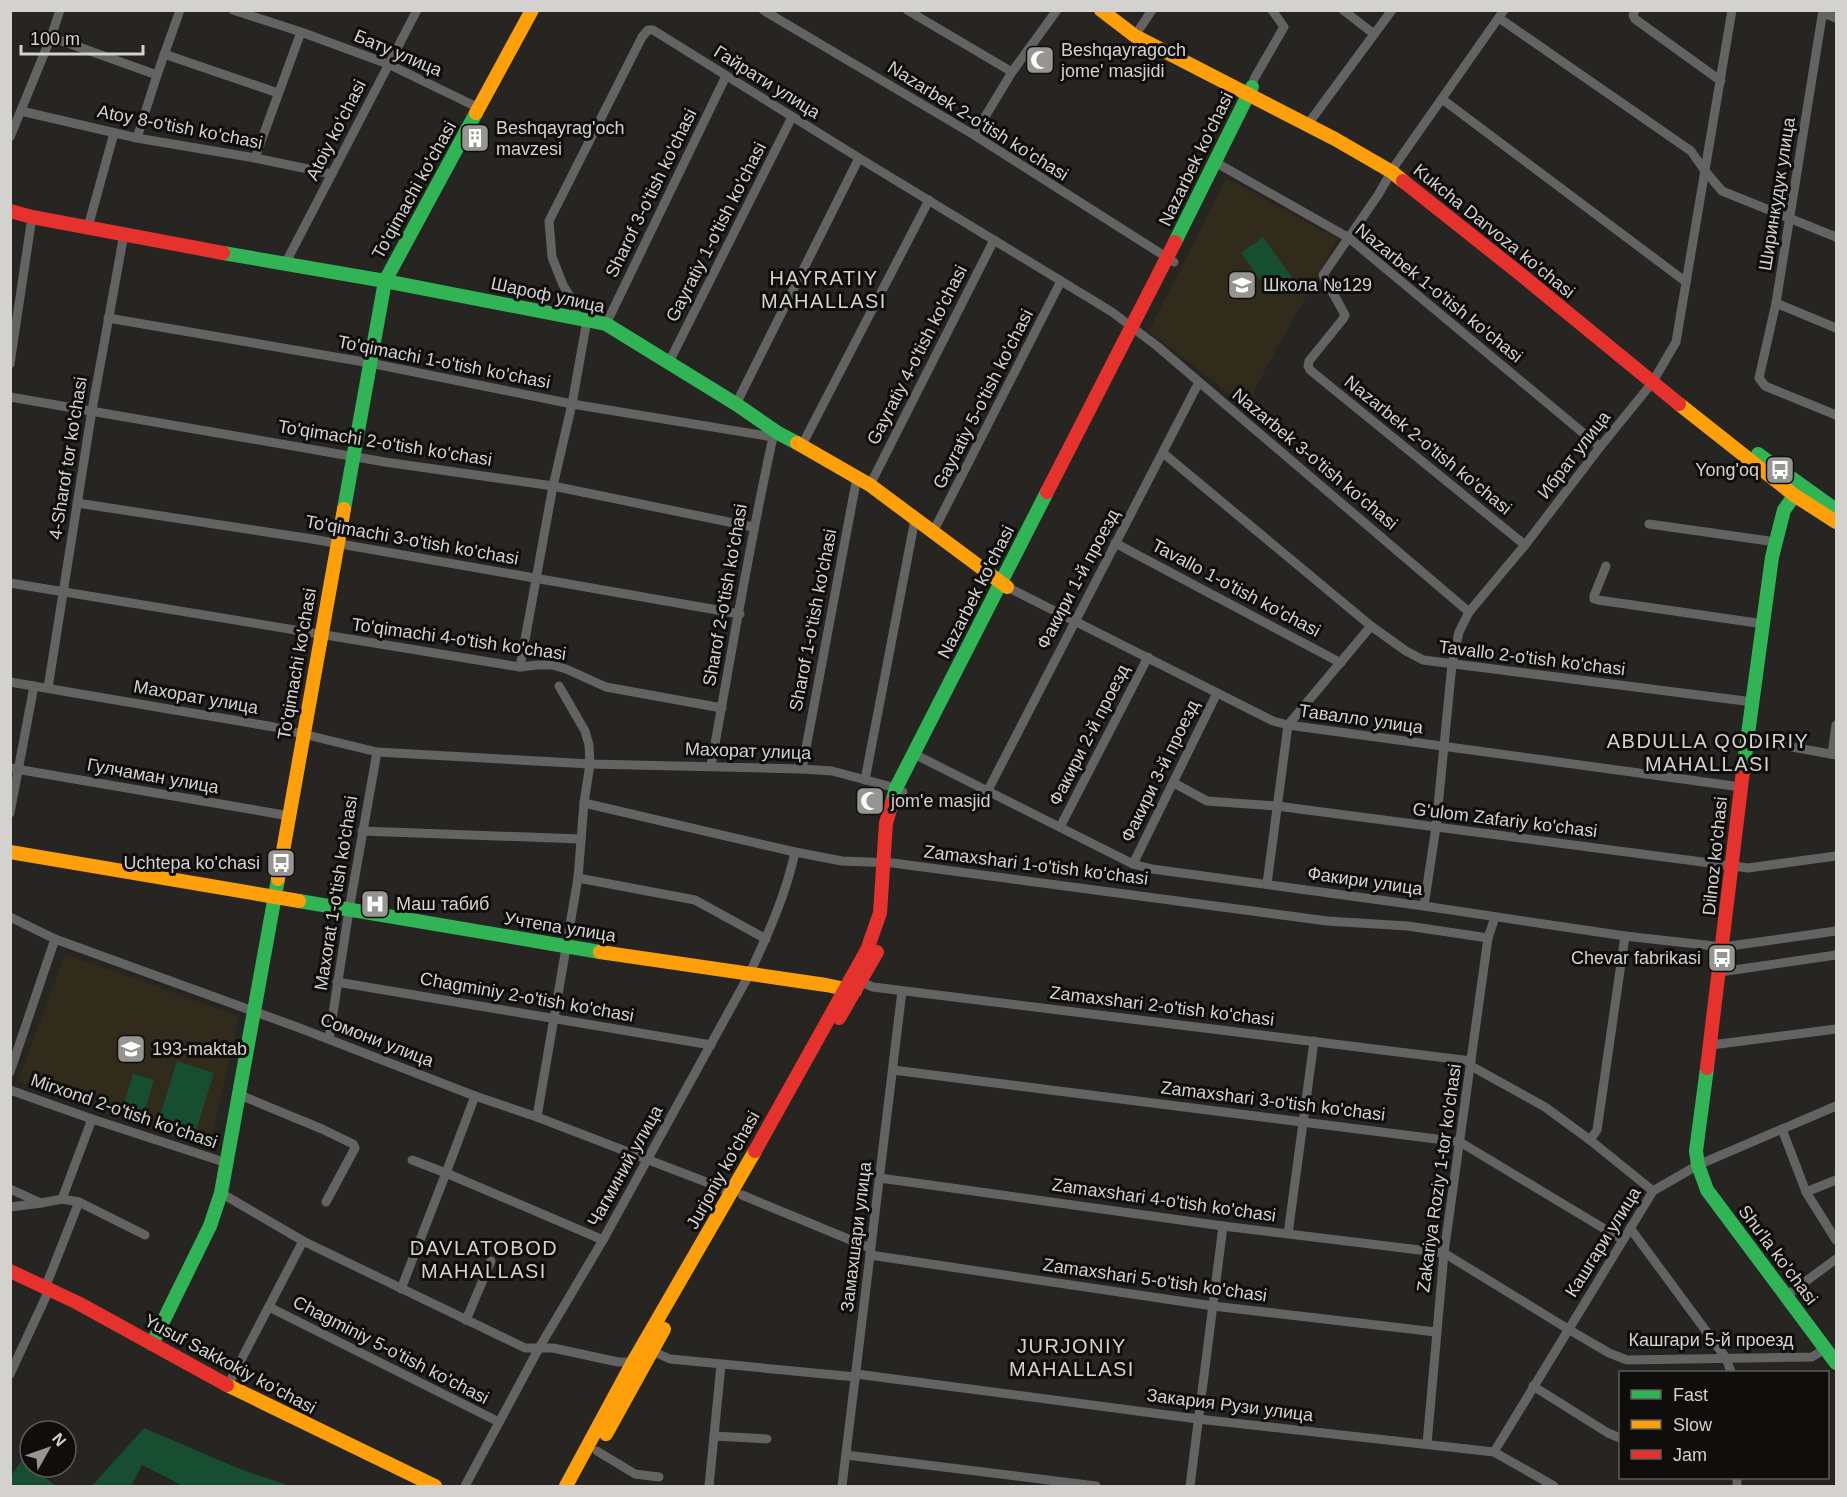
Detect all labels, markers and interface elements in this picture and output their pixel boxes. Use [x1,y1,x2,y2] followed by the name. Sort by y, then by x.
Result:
[21,18,142,56] scale bar
[351,26,446,81] street label: Бату улица
[30,29,80,49] text: 100 m
[1060,40,1186,81] place label: Beshqayragoch jome' masjidi
[710,41,825,123] street label: Гайрати улица
[1024,44,1056,76] mosque icon: Beshqayragoch jome' masjidi
[884,57,1072,185] street label: Nazarbek 2-o'tish ko'chasi
[302,76,370,184] street label: Atoiy koʻchasi
[1155,89,1237,229] street label: Nazarbek ko'chasi
[96,101,264,153] street label: Atoy 8-o'tish ko'chasi
[601,105,701,281] street label: Sharof 3-o'tish ko'chasi
[1755,115,1799,272] street label: Ширинкудук улица
[368,118,460,262] street label: To'qimachi ko'chasi
[496,118,625,159] place label: Beshqayrag'och mavzesi
[459,122,491,154] building icon: Beshqayrag'och mavzesi
[662,139,770,325] street label: Gayratiy 1-o'tish ko'chasi
[1409,160,1579,302] street label: Kukcha Darvoza ko'chasi
[1352,219,1526,367] street label: Nazarbek 1-o'tish ko'chasi
[863,262,971,448] street label: Gayratiy 4-o'tish ko'chasi
[761,267,887,312] district label: HAYRATIY MAHALLASI
[1226,269,1258,301] school or university icon: Школа №129
[489,273,608,317] street label: Шароф улица
[1263,275,1372,295] place label: Школа №129
[929,306,1037,492] street label: Gayratiy 5-o'tish ko'chasi
[336,332,552,392] street label: To'qimachi 1-o'tish ko'chasi
[1341,371,1515,519] street label: Nazarbek 2-o'tish ko'chasi
[45,375,91,541] street label: 4-Sharof tor ko'chasi
[1229,384,1401,534] street label: Nazarbek 3-o'tish ko'chasi
[1534,406,1615,503] street label: Ибрат улица
[277,416,493,470] street label: To'qimachi 2-o'tish ko'chasi
[1764,454,1796,486] bus stop icon: Yong'oq
[1695,460,1759,480] place label: Yong'oq
[699,502,751,688] street label: Sharof 2-o'tish ko'chasi
[1033,505,1124,652] street label: Факири 1-й проезд
[304,511,520,569] street label: To'qimachi 3-o'tish ko'chasi
[934,522,1018,662] street label: Nazarbek ko'chasi
[786,527,840,713] street label: Sharof 1-o'tish ko'chasi
[1148,535,1324,641] street label: Tavallo 1-o'tish ko'chasi
[274,586,320,742] street label: To'qimachi ko'chasi
[350,614,568,664] street label: To'qimachi 4-o'tish ko'chasi
[1437,637,1627,679] street label: Tavallo 2-o'tish ko'chasi
[1045,661,1133,809] street label: Факири 2-й проезд
[132,676,261,718] street label: Махорат улица
[1117,696,1203,845] street label: Факири 3-й проезд
[1298,700,1425,738] street label: Тавалло улица
[1607,730,1809,775] district label: ABDULLA QODIRIY MAHALLASI
[685,739,812,763] street label: Махорат улица
[86,755,221,798] street label: Гулчаман улица
[854,785,886,817] mosque icon: jom'e masjid
[890,791,990,811] place label: jom'e masjid
[311,794,361,992] street label: Maxorat 1-o'tish ko'chasi
[1699,796,1731,916] street label: Dilnoz ko'chasi
[1412,799,1598,841] street label: G'ulom Zafariy ko'chasi
[923,841,1149,889] street label: Zamaxshari 1-o'tish ko'chasi
[265,847,297,879] bus stop icon: Uchtepa ko'chasi
[123,853,260,873] place label: Uchtepa ko'chasi
[1306,863,1425,899] street label: Факири улица
[359,888,391,920] hospital icon: Маш табиб
[396,894,489,914] place label: Маш табиб
[503,908,618,946] street label: Учтепа улица
[1706,942,1738,974] bus stop icon: Chevar fabrikasi
[1571,948,1701,968] place label: Chevar fabrikasi
[418,968,636,1026] street label: Chagminiy 2-o'tish ko'chasi
[1049,982,1275,1030] street label: Zamaxshari 2-o'tish ko'chasi
[317,1009,437,1071] street label: Сомони улица
[115,1033,147,1065] school or university icon: 193-maktab
[152,1039,247,1059] place label: 193-maktab
[1413,1062,1465,1294] street label: Zakariya Roziy 1-tor ko'chasi
[28,1070,220,1152] street label: Mirxond 2-o'tish ko'chasi
[1160,1077,1386,1125] street label: Zamaxshari 3-o'tish ko'chasi
[583,1101,667,1230] street label: Чагминий улица
[682,1108,764,1232] street label: Jurjoniy ko'chasi
[837,1160,875,1313] street label: Замахшари улица
[1051,1174,1277,1226] street label: Zamaxshari 4-o'tish ko'chasi
[1561,1183,1645,1301] street label: Кашгари улица
[1734,1201,1822,1309] street label: Shu'la ko'chasi
[410,1237,558,1282] district label: DAVLATOBOD MAHALLASI
[1042,1254,1268,1306] street label: Zamaxshari 5-o'tish ko'chasi
[290,1292,492,1408] street label: Chagminiy 5-o'tish ko'chasi
[141,1310,319,1418] street label: Yusuf Sakkokiy ko'chasi
[1629,1330,1794,1350] street label: Кашгари 5-й проезд
[1009,1335,1135,1380] district label: JURJONIY MAHALLASI
[1619,1371,1829,1479] legend
[1146,1385,1315,1425] street label: Закария Рузи улица
[1673,1385,1708,1405] text: Fast
[1673,1415,1713,1435] text: Slow
[18,1419,78,1479] north arrow
[49,1430,69,1450] text: N
[1673,1445,1707,1465] text: Jam

